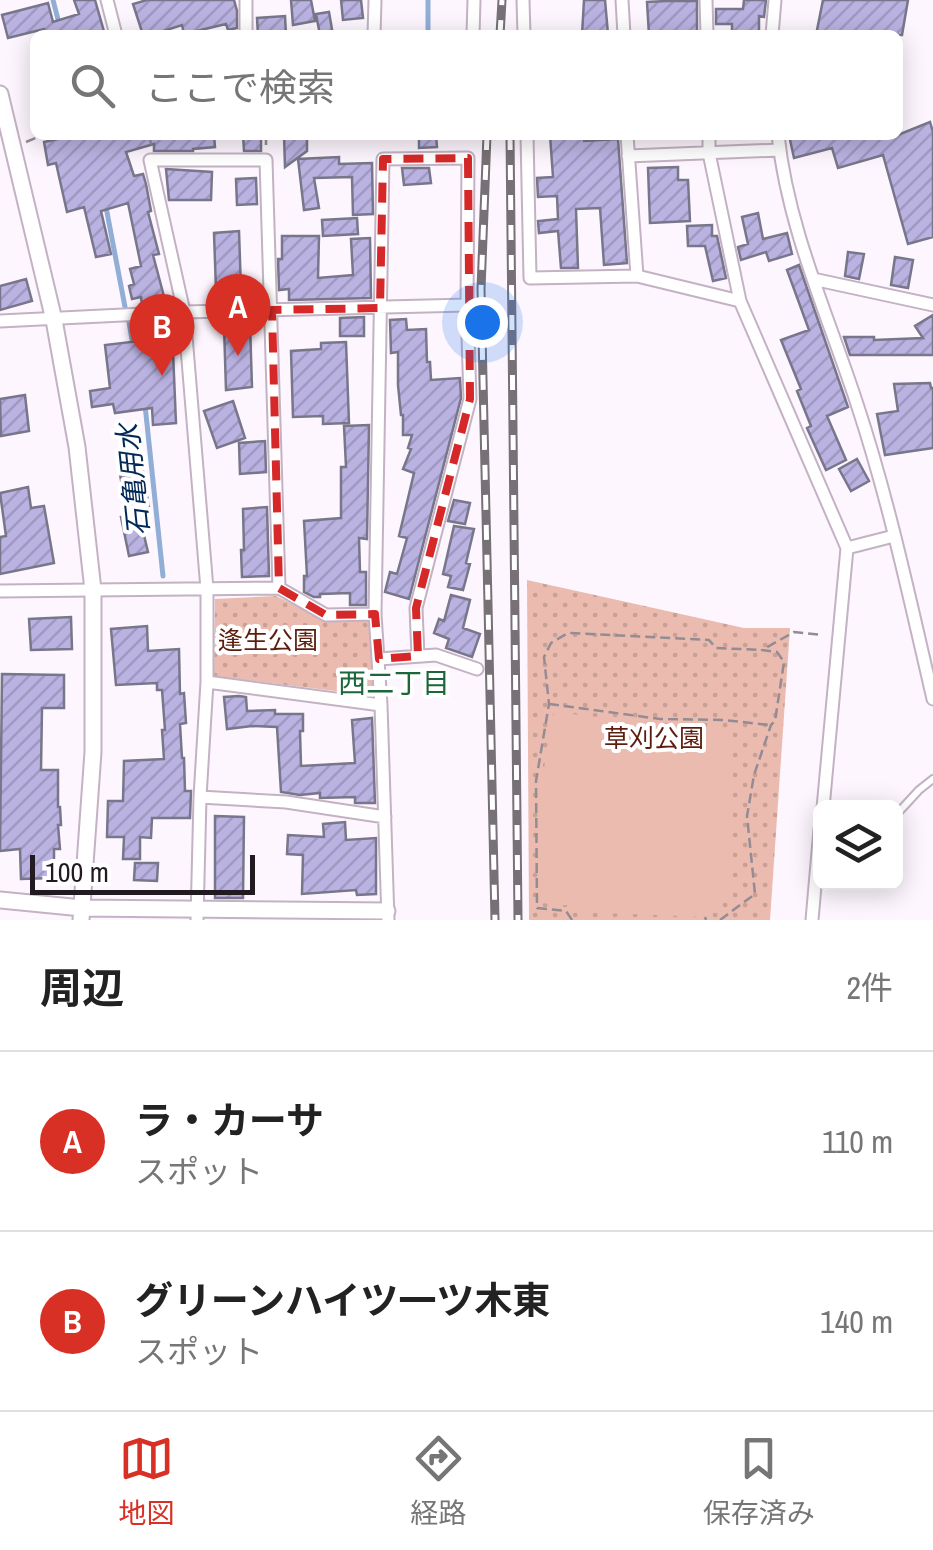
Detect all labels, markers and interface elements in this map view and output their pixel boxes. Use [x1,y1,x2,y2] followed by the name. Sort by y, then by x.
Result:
[30,30,903,140] search box
[65,58,120,113] icon: search
[145,62,335,113] text: ここで検索
[206,274,270,356] pin: A
[130,294,194,376] pin: B
[457,297,508,348] your location
[108,419,158,538] water label: 石亀用水
[218,623,318,657] park label: 逢生公園
[338,664,450,702] district label: 西二丁目
[604,721,704,755] park label: 草刈公園
[813,800,903,890] map controls
[813,800,903,890] button: layers
[30,850,255,894] scale bar
[45,853,109,891] text: 100 m
[40,960,124,1016] text: 周辺
[846,966,893,1009] text: 2件
[135,1095,324,1146] text: ラ・カーサ
[63,1120,82,1163] text: A
[822,1120,893,1163] text: 110 m
[135,1150,263,1193] text: スポット
[135,1275,550,1326] text: グリーンハイツ一ツ木東
[63,1300,82,1343] text: B
[820,1300,893,1343] text: 140 m
[135,1330,263,1373] text: スポット
[118,1431,174,1532] tab: 地図
[410,1431,467,1532] tab: 経路
[703,1431,815,1532] tab: 保存済み

